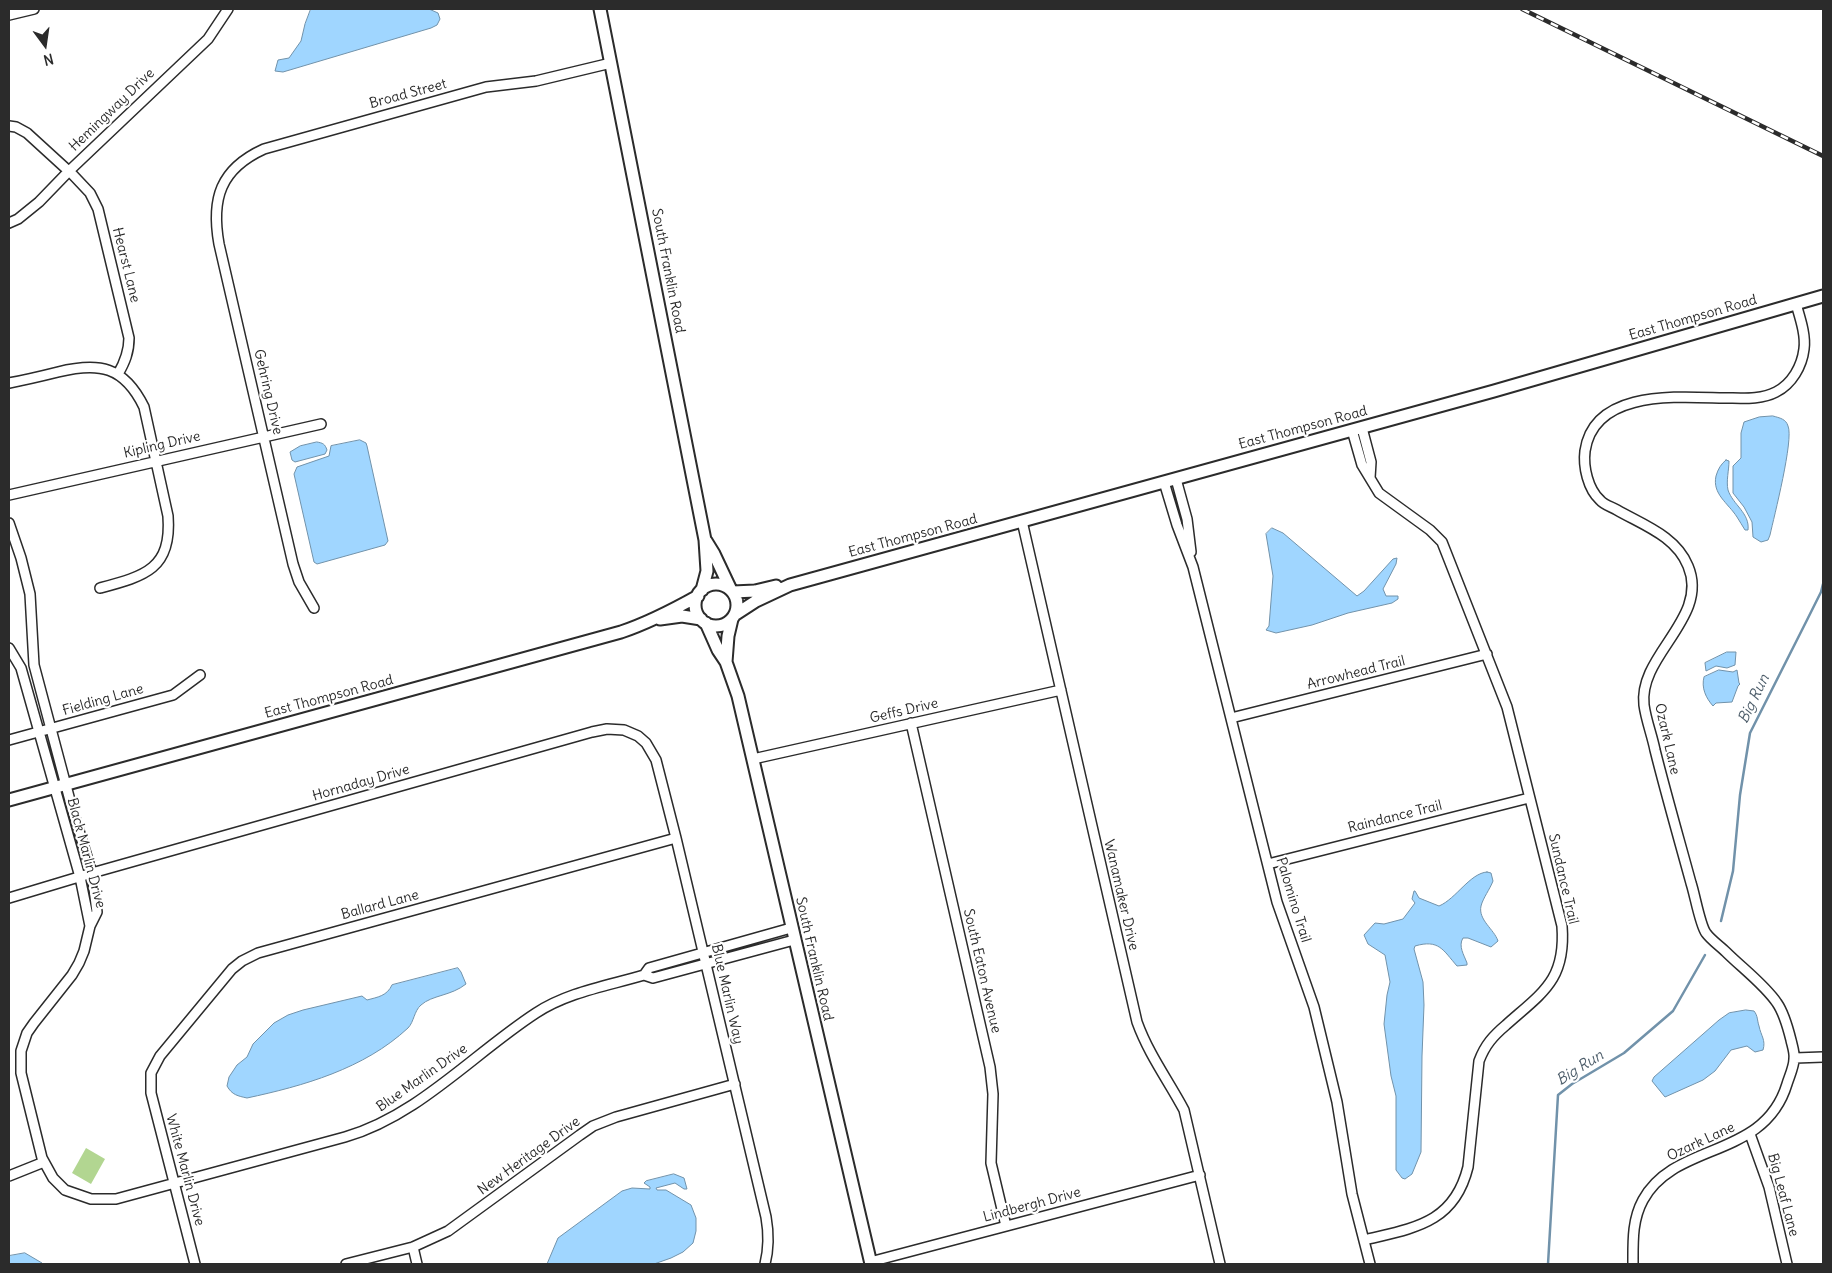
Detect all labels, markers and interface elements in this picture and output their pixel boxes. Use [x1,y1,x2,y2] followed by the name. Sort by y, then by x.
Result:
[20,20,70,70] north arrow
[42,50,56,69] text: N
[66,65,158,155] street label: Hemingway Drive
[367,76,449,112] street label: Broad Street
[648,207,688,335] street label: South Franklin Road
[109,226,143,304] street label: Hearst Lane
[1627,292,1759,344] street label: East Thompson Road
[250,348,286,436] street label: Gehring Drive
[1237,403,1369,453] street label: East Thompson Road
[122,428,202,462] street label: Kipling Drive
[847,511,979,561] street label: East Thompson Road
[1305,653,1407,693] street label: Arrowhead Trail
[263,672,395,722] street label: East Thompson Road
[1735,672,1773,726] water label: Big Run
[61,680,145,720] street label: Fielding Lane
[868,695,940,727] street label: Geffs Drive
[1651,702,1683,776] street label: Ozark Lane
[311,761,411,805] street label: Hornaday Drive
[63,796,109,910] street label: Black Marlin Drive
[1346,797,1444,837] street label: Raindance Trail
[1544,832,1582,926] street label: Sundance Trail
[1100,838,1142,952] street label: Wanamaker Drive
[1272,855,1314,945] street label: Palomino Trail
[339,887,421,923] street label: Ballard Lane
[792,895,836,1023] street label: South Franklin Road
[960,907,1004,1035] street label: South Eaton Avenue
[707,942,747,1046] street label: Blue Marlin Way
[373,1040,471,1116] street label: Blue Marlin Drive
[1553,1047,1607,1089] water label: Big Run
[162,1112,208,1228] street label: White Marlin Drive
[475,1113,583,1199] street label: New Heritage Drive
[1664,1119,1738,1165] street label: Ozark Lane
[1764,1152,1802,1238] street label: Big Leaf Lane
[981,1184,1083,1226] street label: Lindbergh Drive

